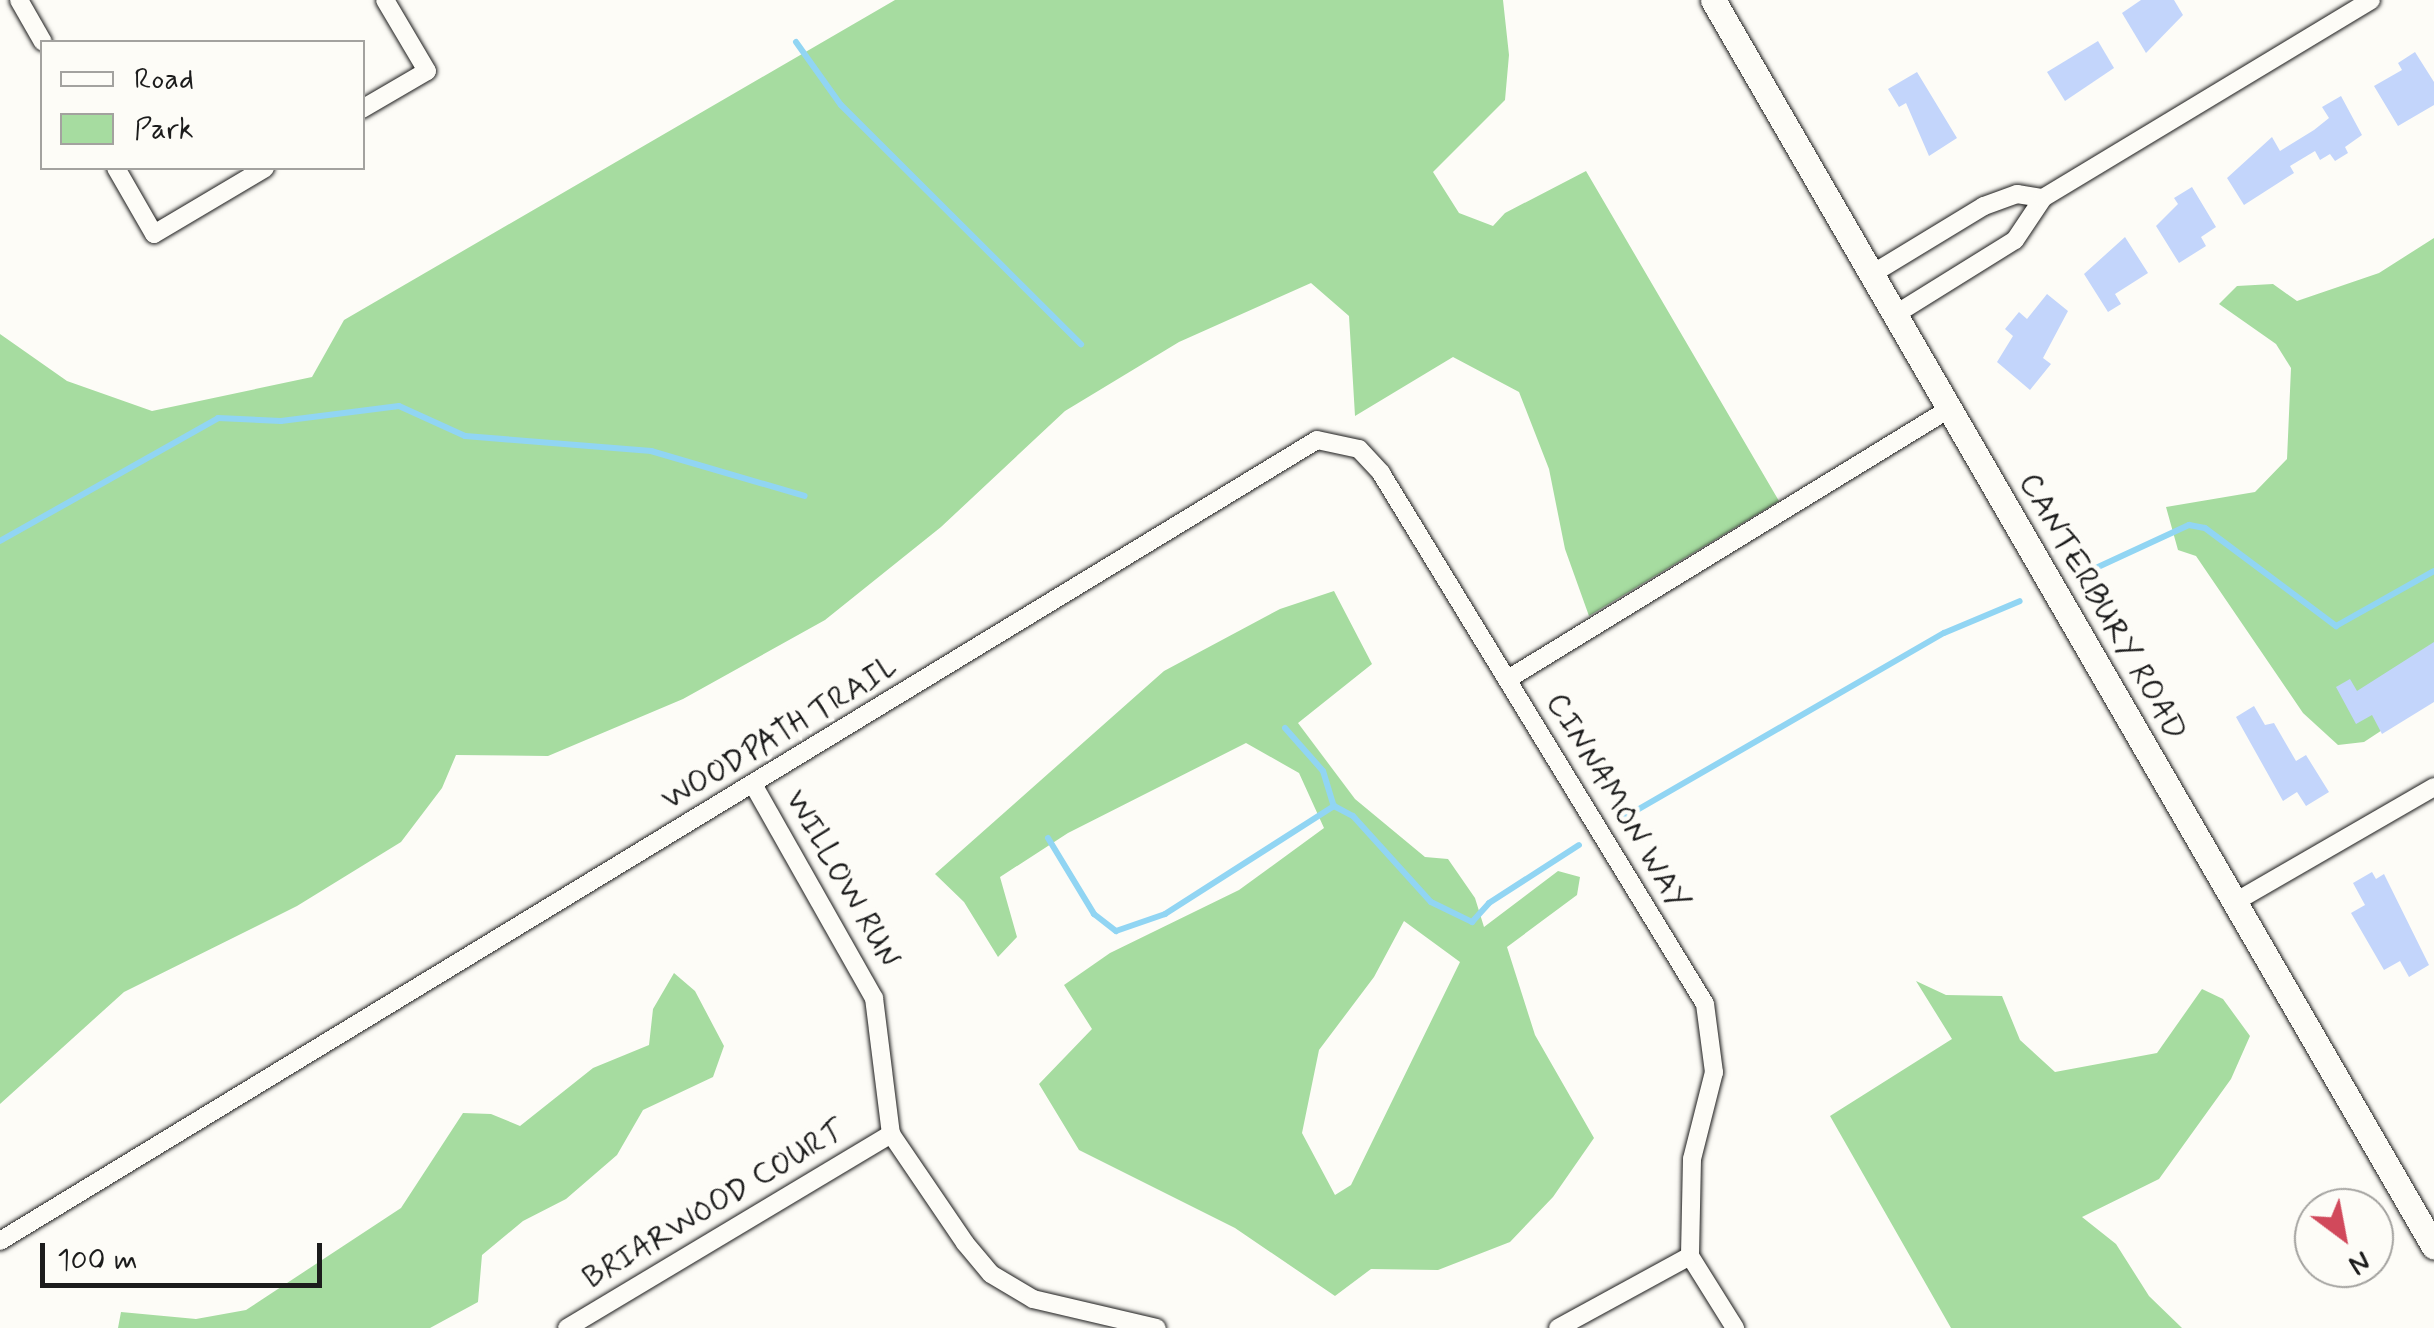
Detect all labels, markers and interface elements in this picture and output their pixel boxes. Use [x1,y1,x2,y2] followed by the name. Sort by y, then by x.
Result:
[40,40,365,170] legend
[134,60,194,99] text: Road
[134,110,194,149] text: Park
[2010,467,2194,747] street label: CANTERBURY ROAD
[655,649,905,819] street label: WOODPATH TRAIL
[1537,686,1697,918] street label: CINNAMON WAY
[775,782,909,976] street label: WILLOW RUN
[576,1111,852,1299] street label: BRIARWOOD COURT
[2294,1188,2394,1288] north arrow
[45,1223,328,1285] scale bar
[57,1241,138,1280] text: 100 m
[2341,1242,2377,1283] text: N

